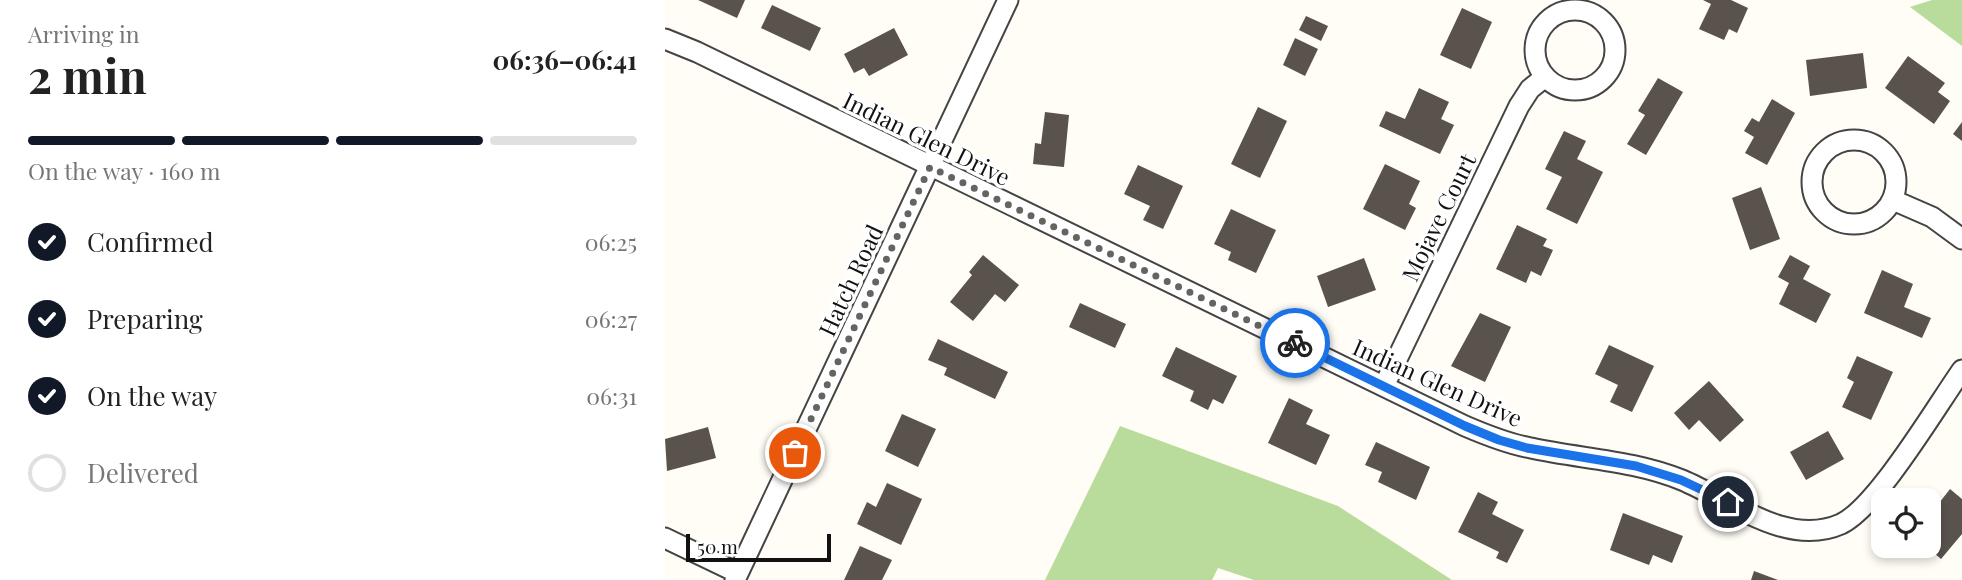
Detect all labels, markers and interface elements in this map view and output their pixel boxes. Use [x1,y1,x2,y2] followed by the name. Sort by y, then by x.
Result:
[28,18,140,49] text: Arriving in
[493,42,637,77] text: 06:36–06:41
[28,44,147,106] text: 2 min
[838,84,1016,192] street label: Indian Glen Drive
[1394,147,1483,286] street label: Mojave Court
[28,155,220,186] text: On the way · 160 m
[811,219,889,341] street label: Hatch Road
[28,223,66,261] icon: check
[87,224,214,259] text: Confirmed
[585,226,637,257] text: 06:25
[28,300,66,338] icon: check
[87,301,203,336] text: Preparing
[585,303,637,334] text: 06:27
[1260,308,1330,378] courier
[1276,324,1314,362] icon: bike
[1348,331,1528,433] street label: Indian Glen Drive
[28,377,66,415] icon: check
[87,378,217,413] text: On the way
[586,380,637,411] text: 06:31
[765,423,825,483] pin
[776,434,814,472] icon: bag
[87,455,199,490] text: Delivered
[1698,472,1758,532] pin
[1709,483,1747,521] icon: home
[1871,488,1941,558] map controls
[1871,488,1941,558] button: locate
[686,531,831,563] scale bar
[697,533,738,559] text: 50 m

